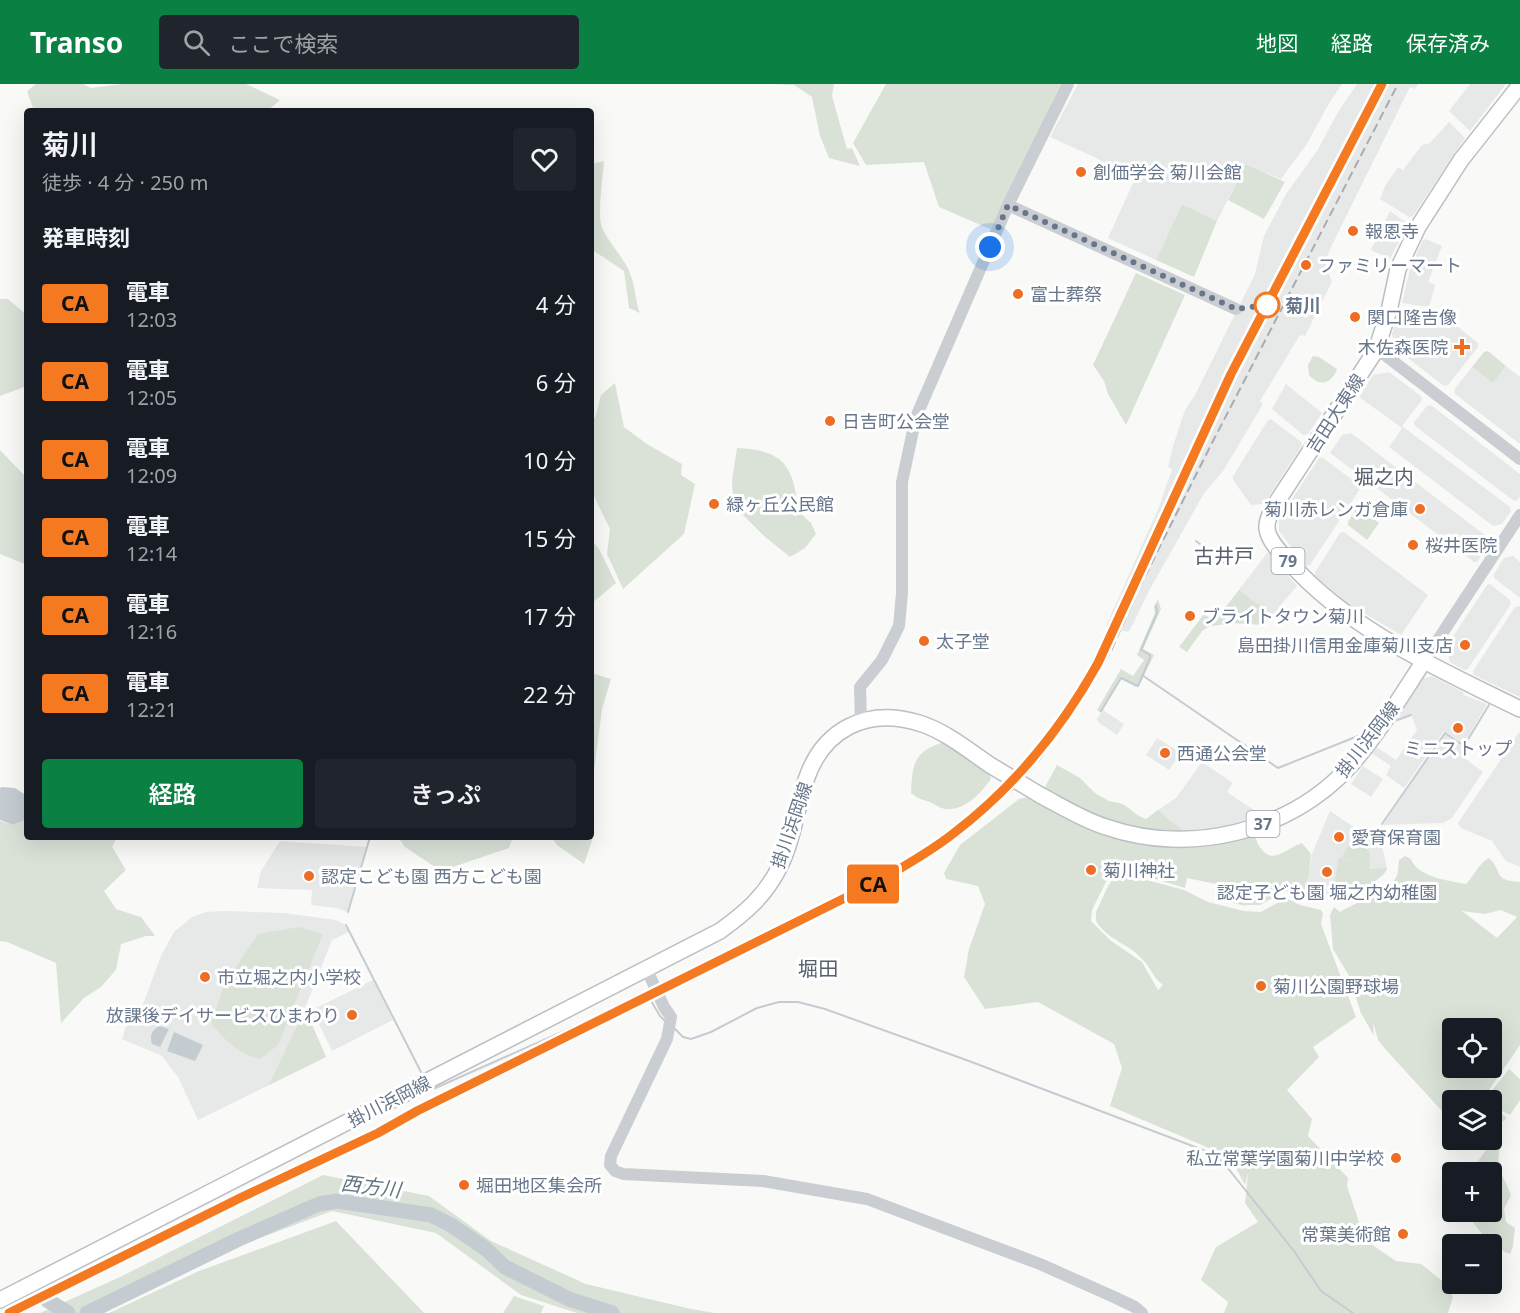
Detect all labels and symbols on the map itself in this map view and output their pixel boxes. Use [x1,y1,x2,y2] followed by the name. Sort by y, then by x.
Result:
[1093,160,1242,184] place label: 創価学会 菊川会館
[1074,165,1088,179] marker: 創価学会 菊川会館
[1365,219,1419,243] place label: 報恩寺
[1346,224,1360,238] marker: 報恩寺
[975,232,1005,262] your location
[1318,253,1462,277] place label: ファミリーマート
[1299,258,1313,272] marker: ファミリーマート
[1030,282,1102,306] place label: 富士葬祭
[1011,287,1025,301] marker: 富士葬祭
[1254,292,1280,318] marker: 菊川
[1285,293,1321,317] place label: 菊川
[1367,305,1457,329] place label: 関口隆吉像
[1348,310,1362,324] marker: 関口隆吉像
[1358,335,1448,359] place label: 木佐森医院
[1453,338,1471,356] marker: 木佐森医院
[1300,369,1370,457] street label: 吉田大東線
[842,409,950,433] place label: 日吉町公会堂
[823,414,837,428] marker: 日吉町公会堂
[1354,463,1414,490] district label: 堀之内
[726,492,834,516] place label: 緑ヶ丘公民館
[707,497,721,511] marker: 緑ヶ丘公民館
[1264,497,1408,521] place label: 菊川赤レンガ倉庫
[1413,502,1427,516] marker: 菊川赤レンガ倉庫
[1425,533,1497,557] place label: 桜井医院
[1406,538,1420,552] marker: 桜井医院
[1194,542,1254,569] district label: 古井戸
[1272,548,1304,574] road number: 79
[1202,604,1364,628] place label: ブライトタウン菊川
[1183,609,1197,623] marker: ブライトタウン菊川
[936,629,990,653] place label: 太子堂
[1237,633,1453,657] place label: 島田掛川信用金庫菊川支店
[917,634,931,648] marker: 太子堂
[1458,638,1472,652] marker: 島田掛川信用金庫菊川支店
[1330,696,1404,782] street label: 掛川浜岡線
[1451,721,1465,735] marker: ミニストップ
[1404,736,1512,760] place label: ミニストップ
[1177,741,1267,765] place label: 西通公会堂
[1158,746,1172,760] marker: 西通公会堂
[765,779,817,871] street label: 掛川浜岡線
[1246,811,1280,837] road number: 37
[1351,825,1441,849] place label: 愛育保育園
[1332,830,1346,844] marker: 愛育保育園
[1103,858,1175,882] place label: 菊川神社
[1084,863,1098,877] marker: 菊川神社
[321,864,542,888] place label: 認定こども園 西方こども園
[846,864,900,904] line badge: CA
[1320,865,1334,879] marker: 認定子ども園 堀之内幼稚園
[302,869,316,883] marker: 認定こども園 西方こども園
[1217,880,1437,904] place label: 認定子ども園 堀之内幼稚園
[798,955,838,982] district label: 堀田
[217,965,361,989] place label: 市立堀之内小学校
[198,970,212,984] marker: 市立堀之内小学校
[1273,974,1399,998] place label: 菊川公園野球場
[1254,979,1268,993] marker: 菊川公園野球場
[106,1003,340,1027] place label: 放課後デイサービスひまわり
[345,1008,359,1022] marker: 放課後デイサービスひまわり
[343,1070,435,1132] street label: 掛川浜岡線
[1186,1146,1384,1170] place label: 私立常葉学園菊川中学校
[1389,1151,1403,1165] marker: 私立常葉学園菊川中学校
[340,1169,404,1203] water label: 西方川
[476,1173,602,1197] place label: 堀田地区集会所
[457,1178,471,1192] marker: 堀田地区集会所
[1301,1222,1391,1246] place label: 常葉美術館
[1396,1227,1410,1241] marker: 常葉美術館

